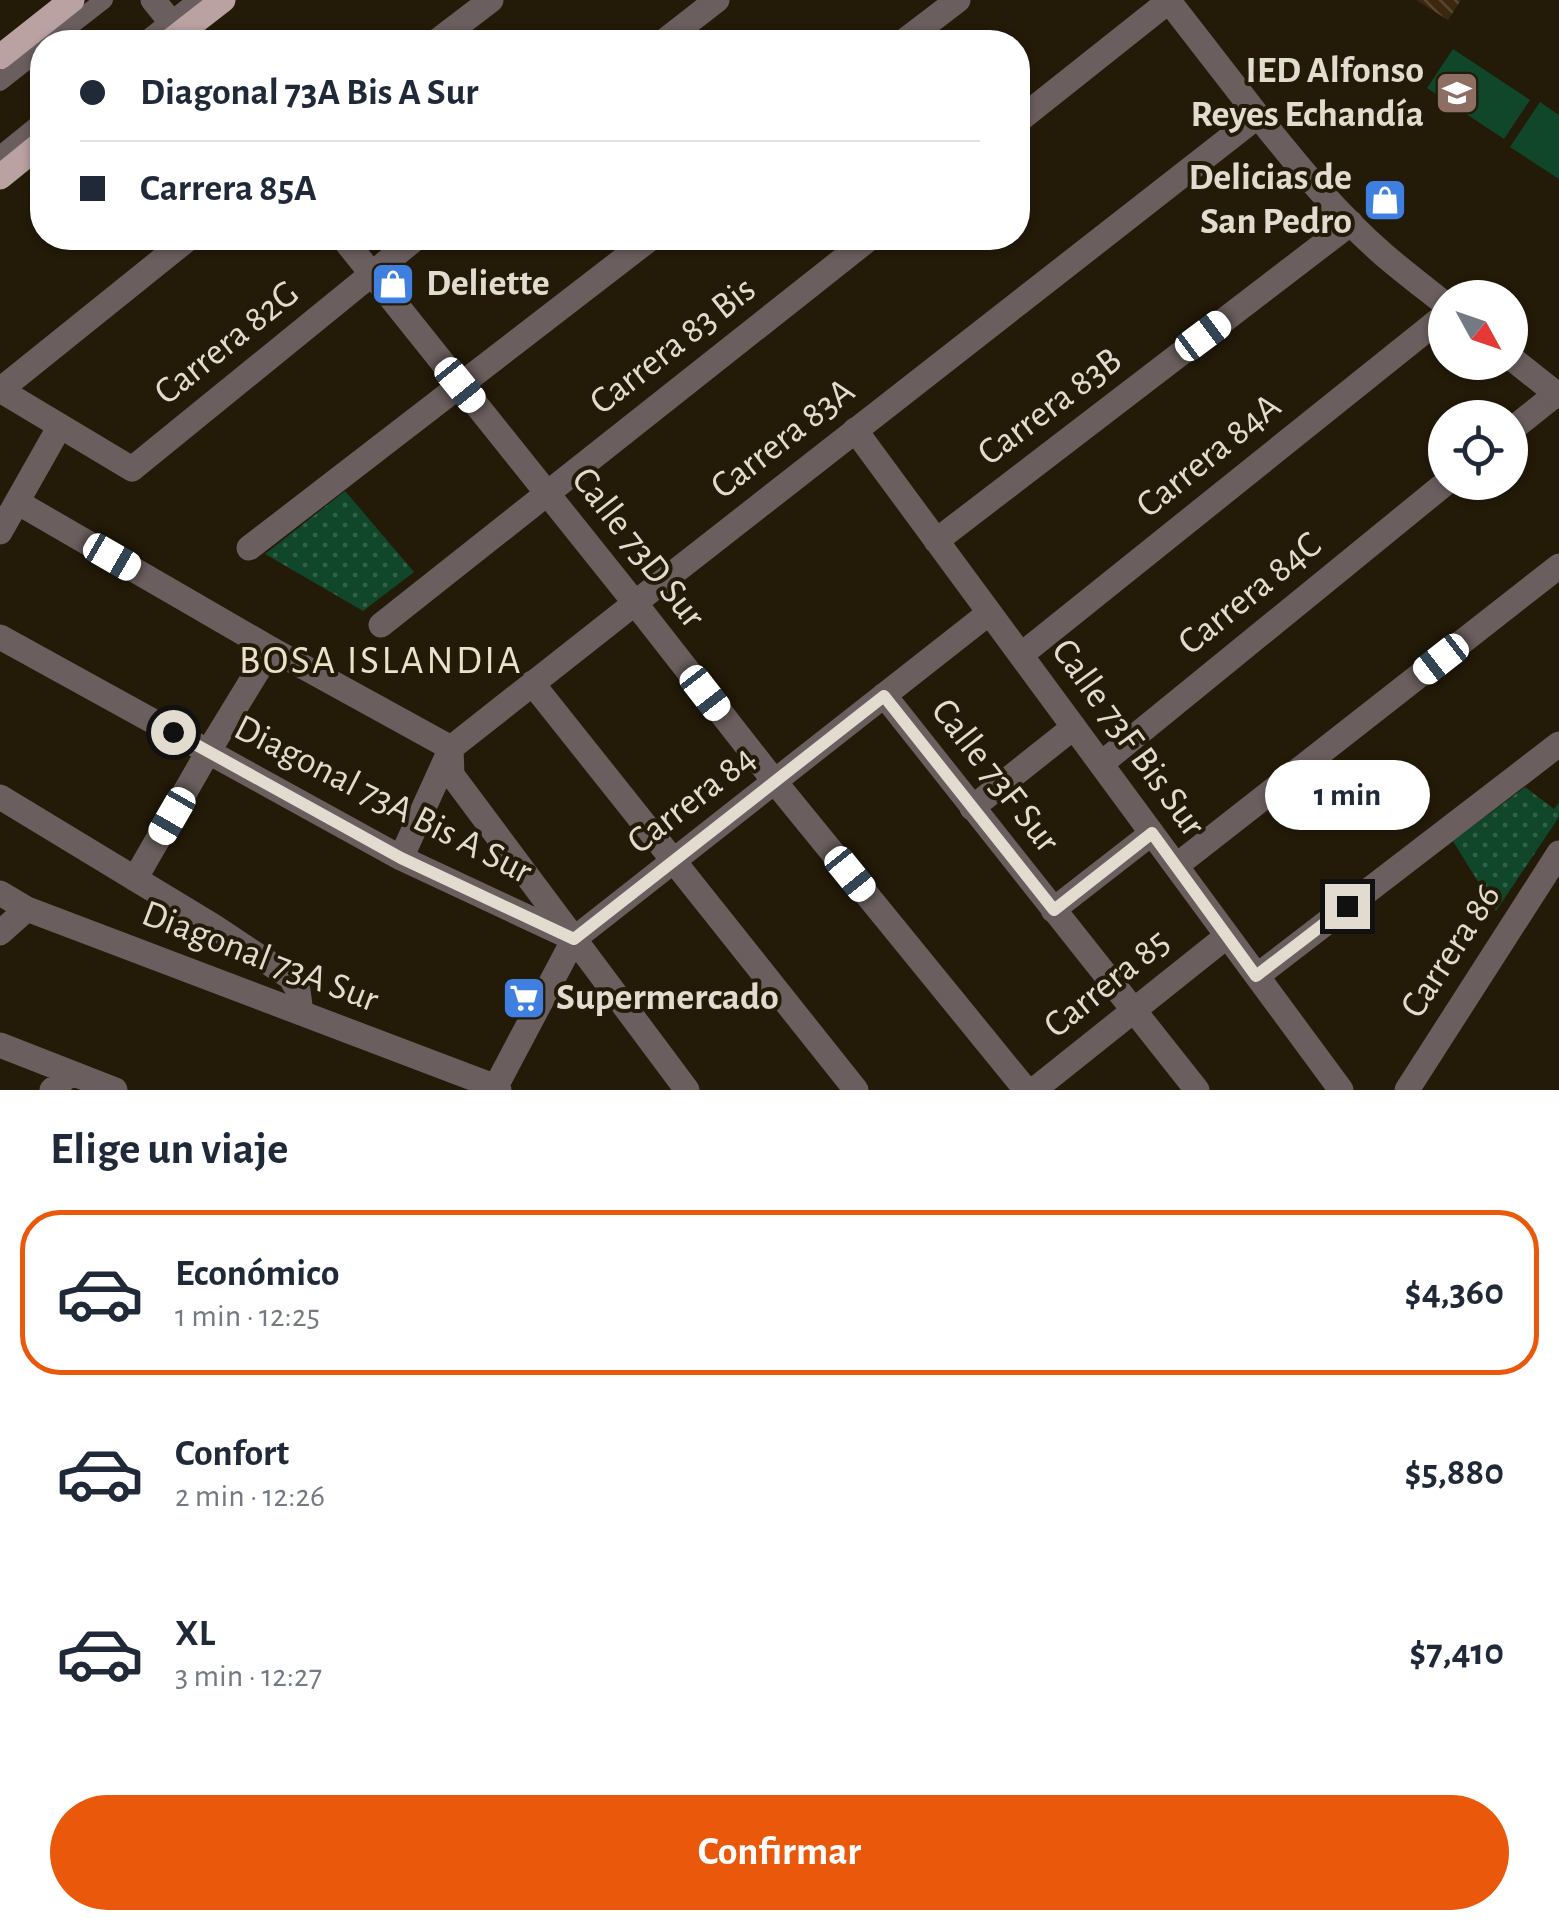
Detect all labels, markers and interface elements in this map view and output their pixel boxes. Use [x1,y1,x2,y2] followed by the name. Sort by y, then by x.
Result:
[1190,52,1424,134] place label: IED Alfonso Reyes Echandía
[1434,70,1480,116] school or university icon: IED Alfonso Reyes Echandía
[140,74,478,112] text: Diagonal 73A Bis A Sur
[1188,159,1352,241] place label: Delicias de San Pedro
[140,170,317,208] text: Carrera 85A
[1362,177,1408,223] shop icon: Delicias de San Pedro
[370,261,416,307] shop icon: Deliette
[426,265,550,303] place label: Deliette
[583,270,763,422] street label: Carrera 83 Bis
[148,274,306,412] street label: Carrera 82G
[1428,280,1528,380] north arrow
[1428,280,1528,500] map controls
[1170,306,1236,366] car
[971,341,1129,473] street label: Carrera 83B
[429,352,491,418] car
[704,372,862,506] street label: Carrera 83A
[1130,387,1288,525] street label: Carrera 84A
[1428,400,1528,500] button: locate
[564,461,712,636] street label: Calle 73D Sur
[1172,526,1328,662] street label: Carrera 84C
[79,529,145,585] car
[1408,629,1474,689] car
[1044,632,1212,844] street label: Calle 73F Bis Sur
[239,641,523,681] district label: BOSA ISLANDIA
[675,660,735,726] car
[924,692,1067,861] street label: Calle 73F Sur
[228,709,538,892] street label: Diagonal 73A Bis A Sur
[151,710,196,755] route start
[621,739,763,861] street label: Carrera 84
[1264,761,1430,831] callout: 1 min
[1314,779,1381,811] text: 1 min
[144,783,200,849] car
[819,841,881,907] car
[1394,878,1508,1024] street label: Carrera 86
[1325,884,1370,929] route end
[137,894,384,1020] street label: Diagonal 73A Sur
[1037,922,1177,1046] street label: Carrera 85
[501,975,547,1021] supermarket icon: Supermercado
[556,979,779,1017] place label: Supermercado
[50,1127,289,1172] text: Elige un viaje
[55,1248,145,1338] icon: car
[175,1255,339,1293] text: Económico
[1405,1274,1504,1312] text: $4,360
[175,1300,320,1332] text: 1 min · 12:25
[55,1428,145,1518] icon: car
[175,1435,289,1473] text: Confort
[1405,1454,1504,1492] text: $5,880
[175,1480,325,1512] text: 2 min · 12:26
[55,1608,145,1698] icon: car
[175,1615,215,1653] text: XL
[1409,1634,1504,1672] text: $7,410
[175,1660,322,1692] text: 3 min · 12:27
[50,1795,1509,1910] button: Confirmar

